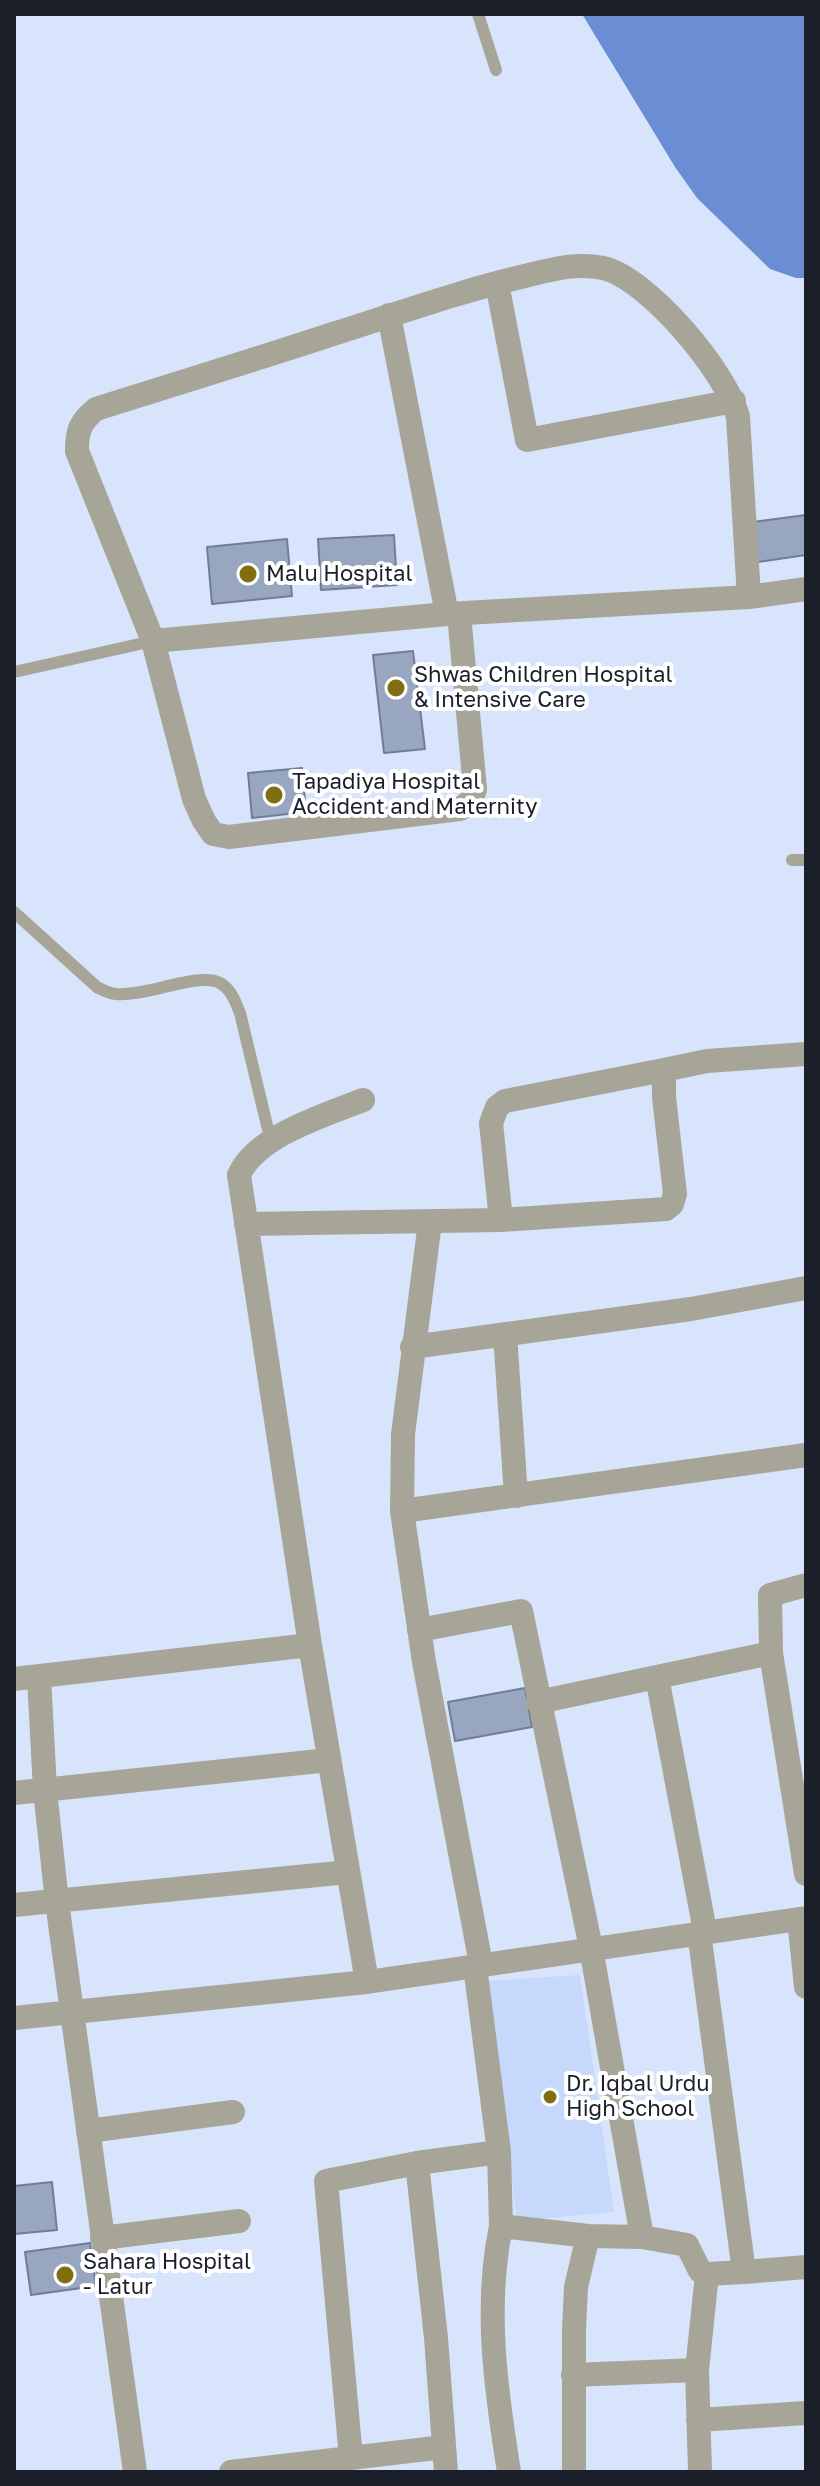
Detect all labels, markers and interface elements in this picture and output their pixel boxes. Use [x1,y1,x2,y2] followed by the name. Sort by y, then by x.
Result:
[266,561,412,587] place label: Malu Hospital
[237,563,259,585] marker: Malu Hospital
[414,662,673,714] place label: Shwas Children Hospital & Intensive Care
[385,677,407,699] marker: Shwas Children Hospital & Intensive Care
[292,769,538,820] place label: Tapadiya Hospital Accident and Maternity
[263,784,285,806] marker: Tapadiya Hospital Accident and Maternity
[566,2071,710,2122] place label: Dr. Iqbal Urdu High School
[541,2088,559,2106] marker: Dr. Iqbal Urdu High School
[83,2249,251,2300] place label: Sahara Hospital - Latur
[54,2264,76,2286] marker: Sahara Hospital - Latur

